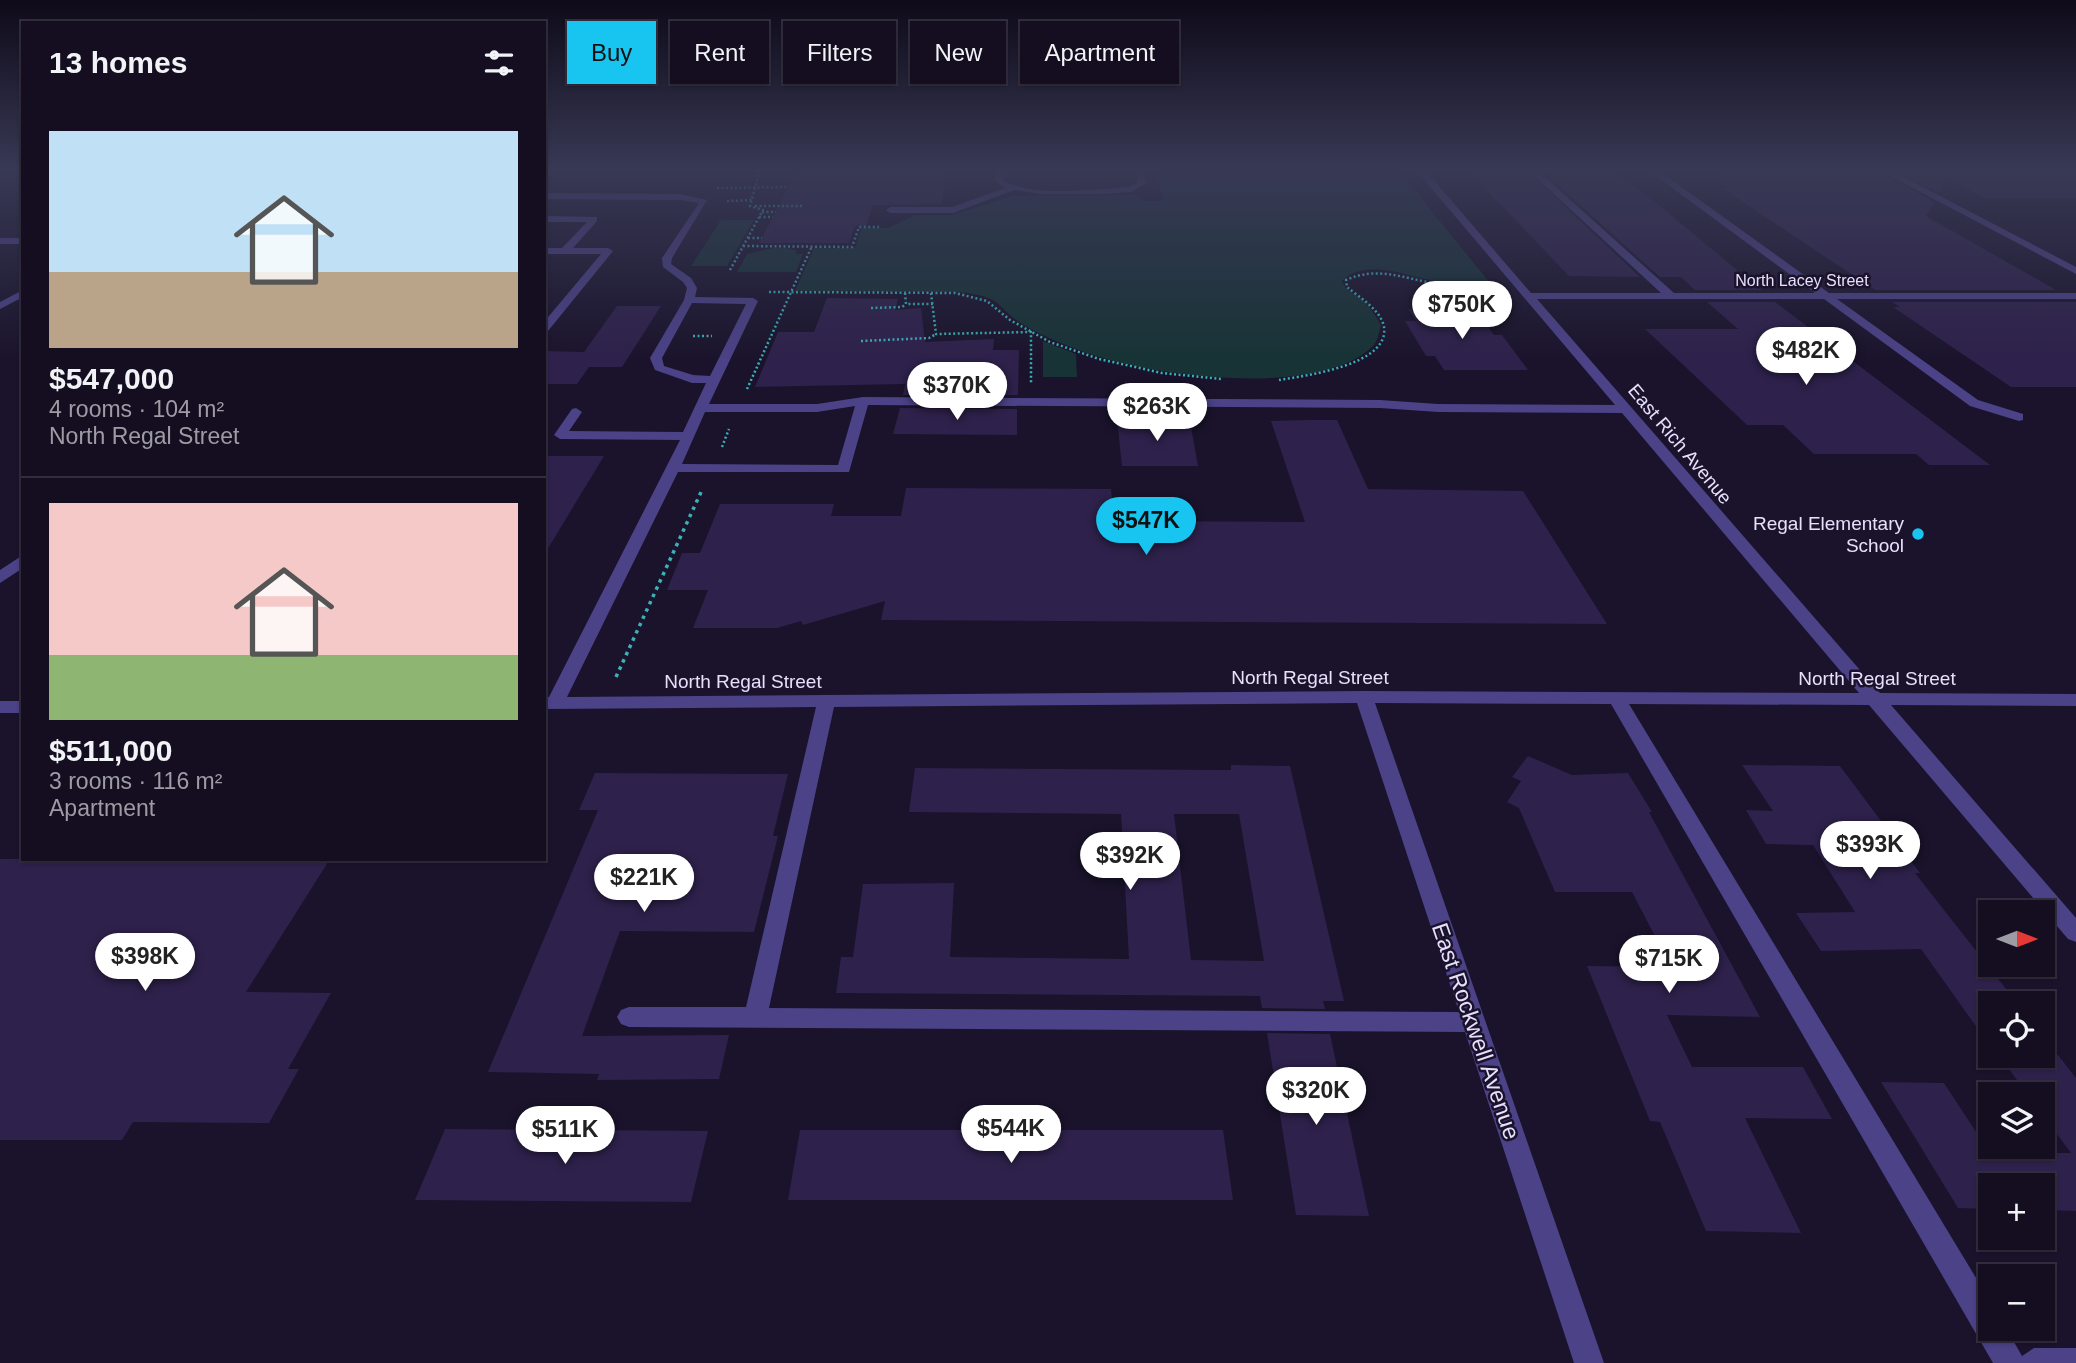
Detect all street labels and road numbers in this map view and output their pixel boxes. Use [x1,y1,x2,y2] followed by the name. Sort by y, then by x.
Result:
[1735,272,1869,289] street label: North Lacey Street
[1624,380,1736,508] street label: East Rich Avenue
[1231,667,1389,688] street label: North Regal Street
[1798,668,1956,689] street label: North Regal Street
[664,671,822,692] street label: North Regal Street
[1427,919,1525,1143] street label: East Rockwell Avenue

